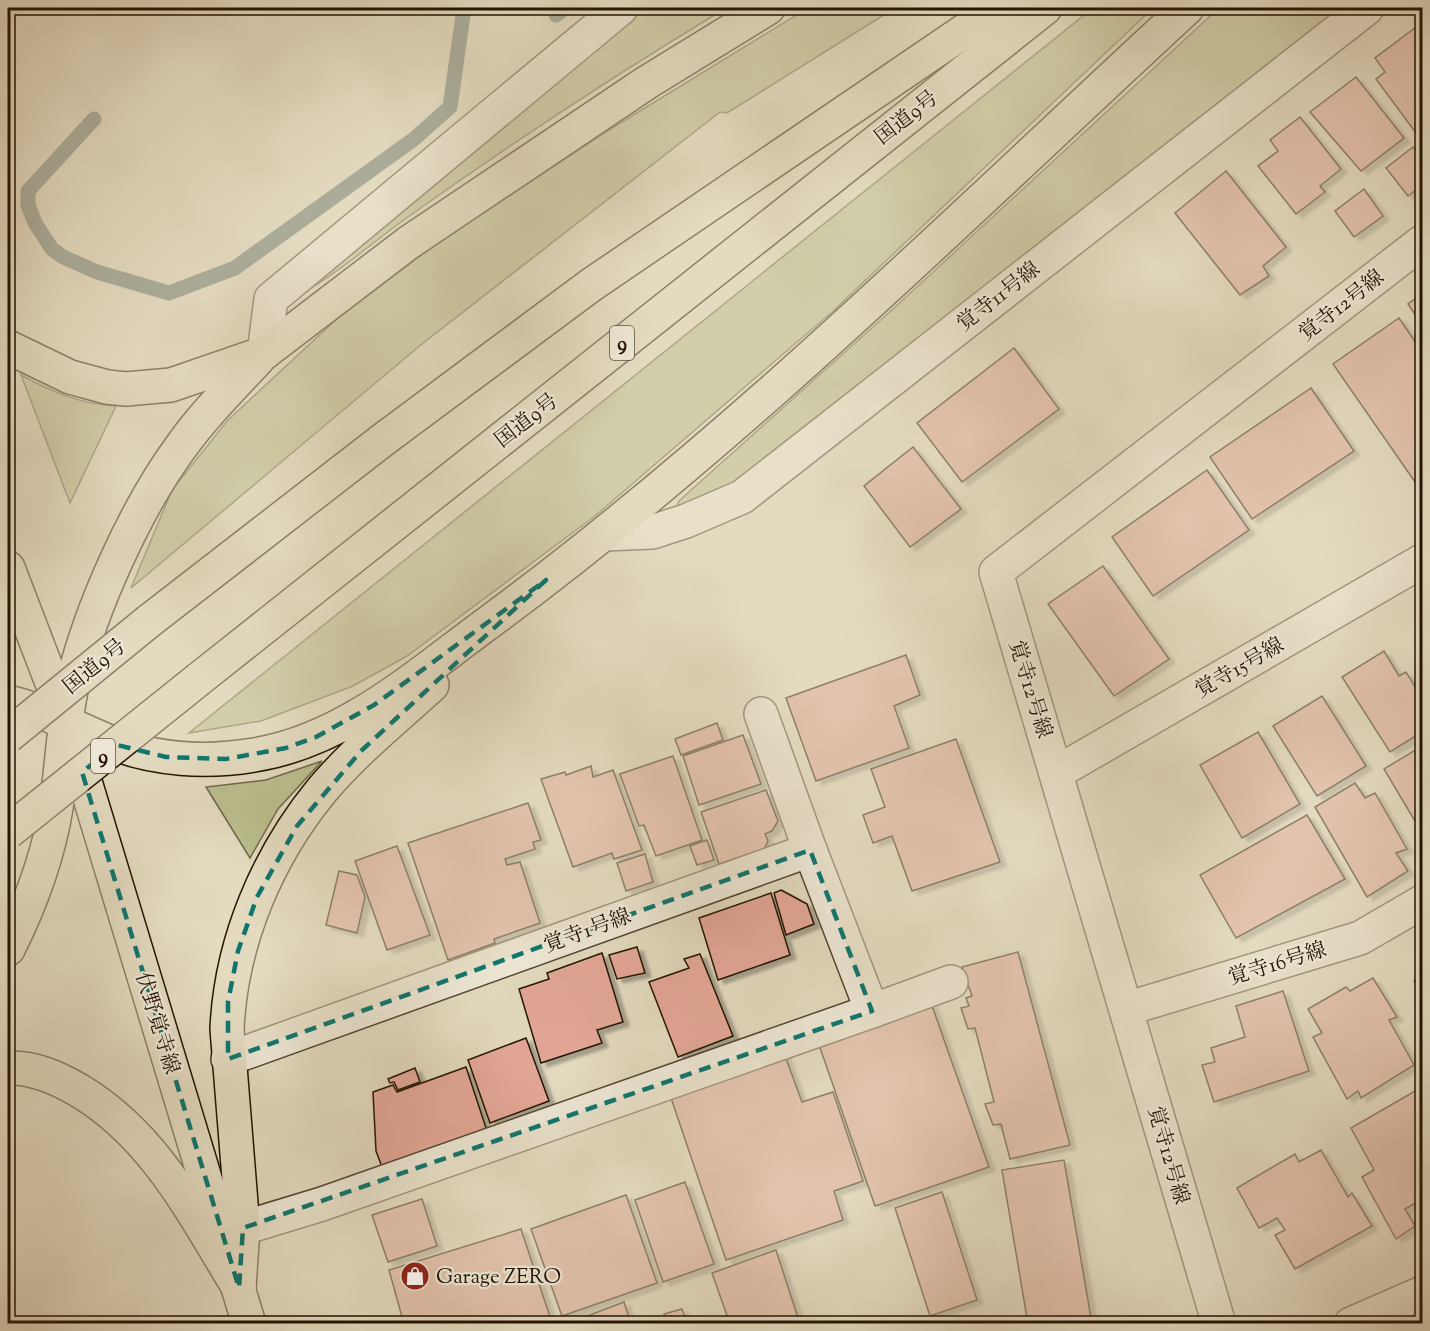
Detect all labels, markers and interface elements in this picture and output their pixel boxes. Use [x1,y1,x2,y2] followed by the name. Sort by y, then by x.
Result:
[869,84,945,153] street label: 国道9号
[951,256,1047,340] street label: 覚寺11号線
[1293,264,1391,349] street label: 覚寺12号線
[610,326,634,360] road number: 9
[489,387,565,456] street label: 国道9号
[1190,631,1290,706] street label: 覚寺15号線
[57,633,133,702] street label: 国道9号
[1000,637,1058,742] street label: 覚寺12号線
[91,739,115,773] road number: 9
[540,902,636,962] street label: 覚寺1号線
[1225,936,1331,994] street label: 覚寺16号線
[126,969,186,1078] street label: 伏野覚寺線
[1139,1103,1195,1208] street label: 覚寺12号線
[399,1260,431,1292] shop icon: Garage ZERO
[436,1263,561,1293] place label: Garage ZERO

